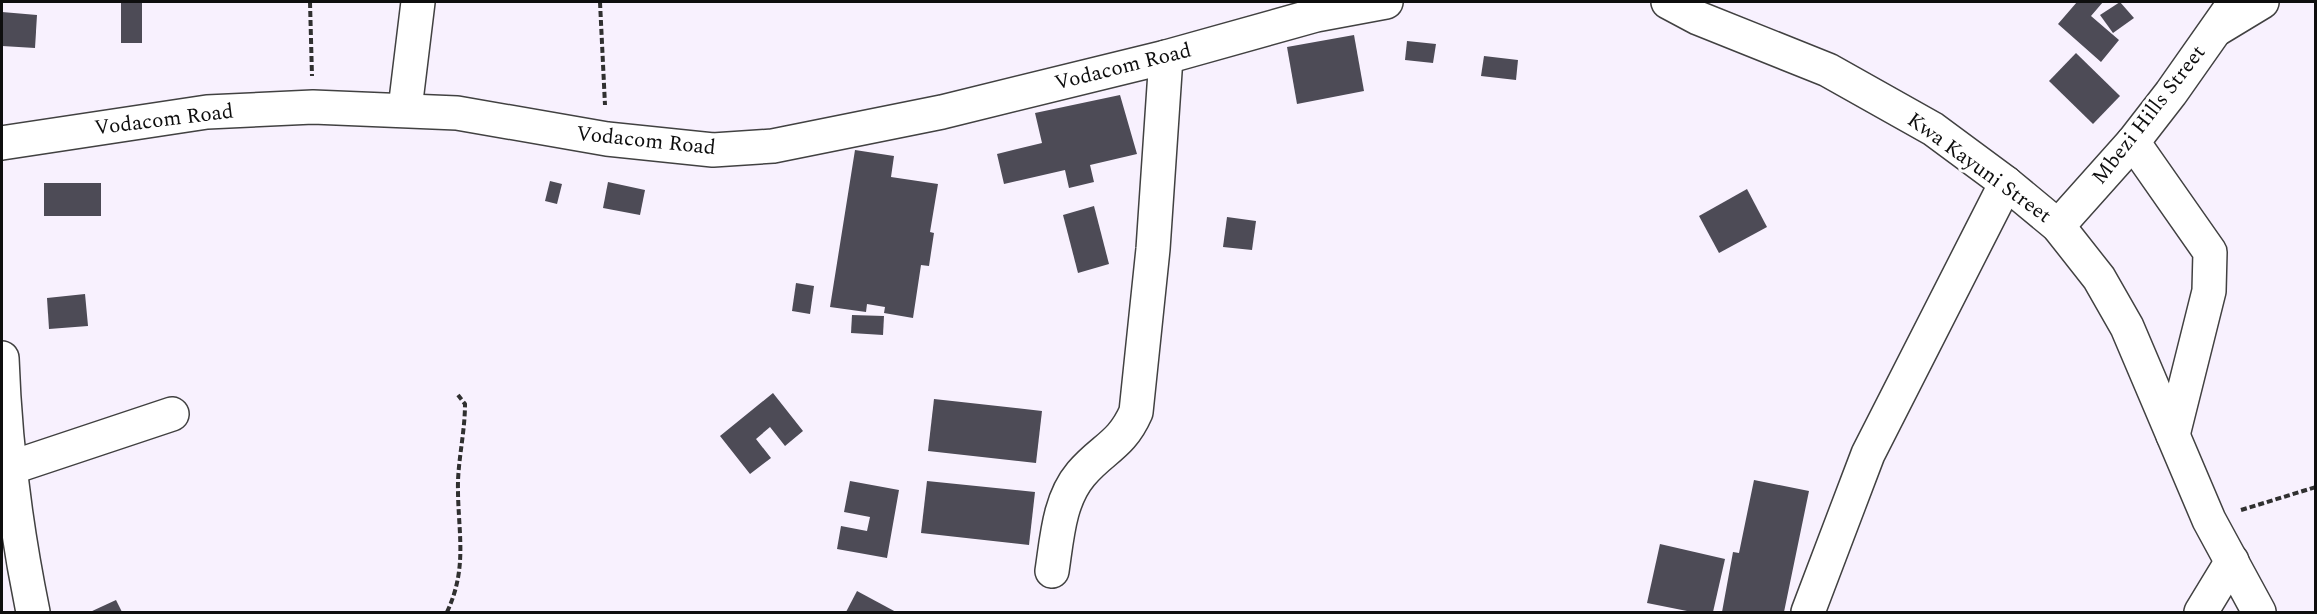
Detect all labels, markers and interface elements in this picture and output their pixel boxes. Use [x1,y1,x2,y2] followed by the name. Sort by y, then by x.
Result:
[1051,35,1195,99] street label: Vodacom Road
[2084,38,2214,192] street label: Mbezi Hills Street
[93,96,235,144] street label: Vodacom Road
[1900,105,2058,231] street label: Kwa Kayuni Street
[575,118,717,164] street label: Vodacom Road

